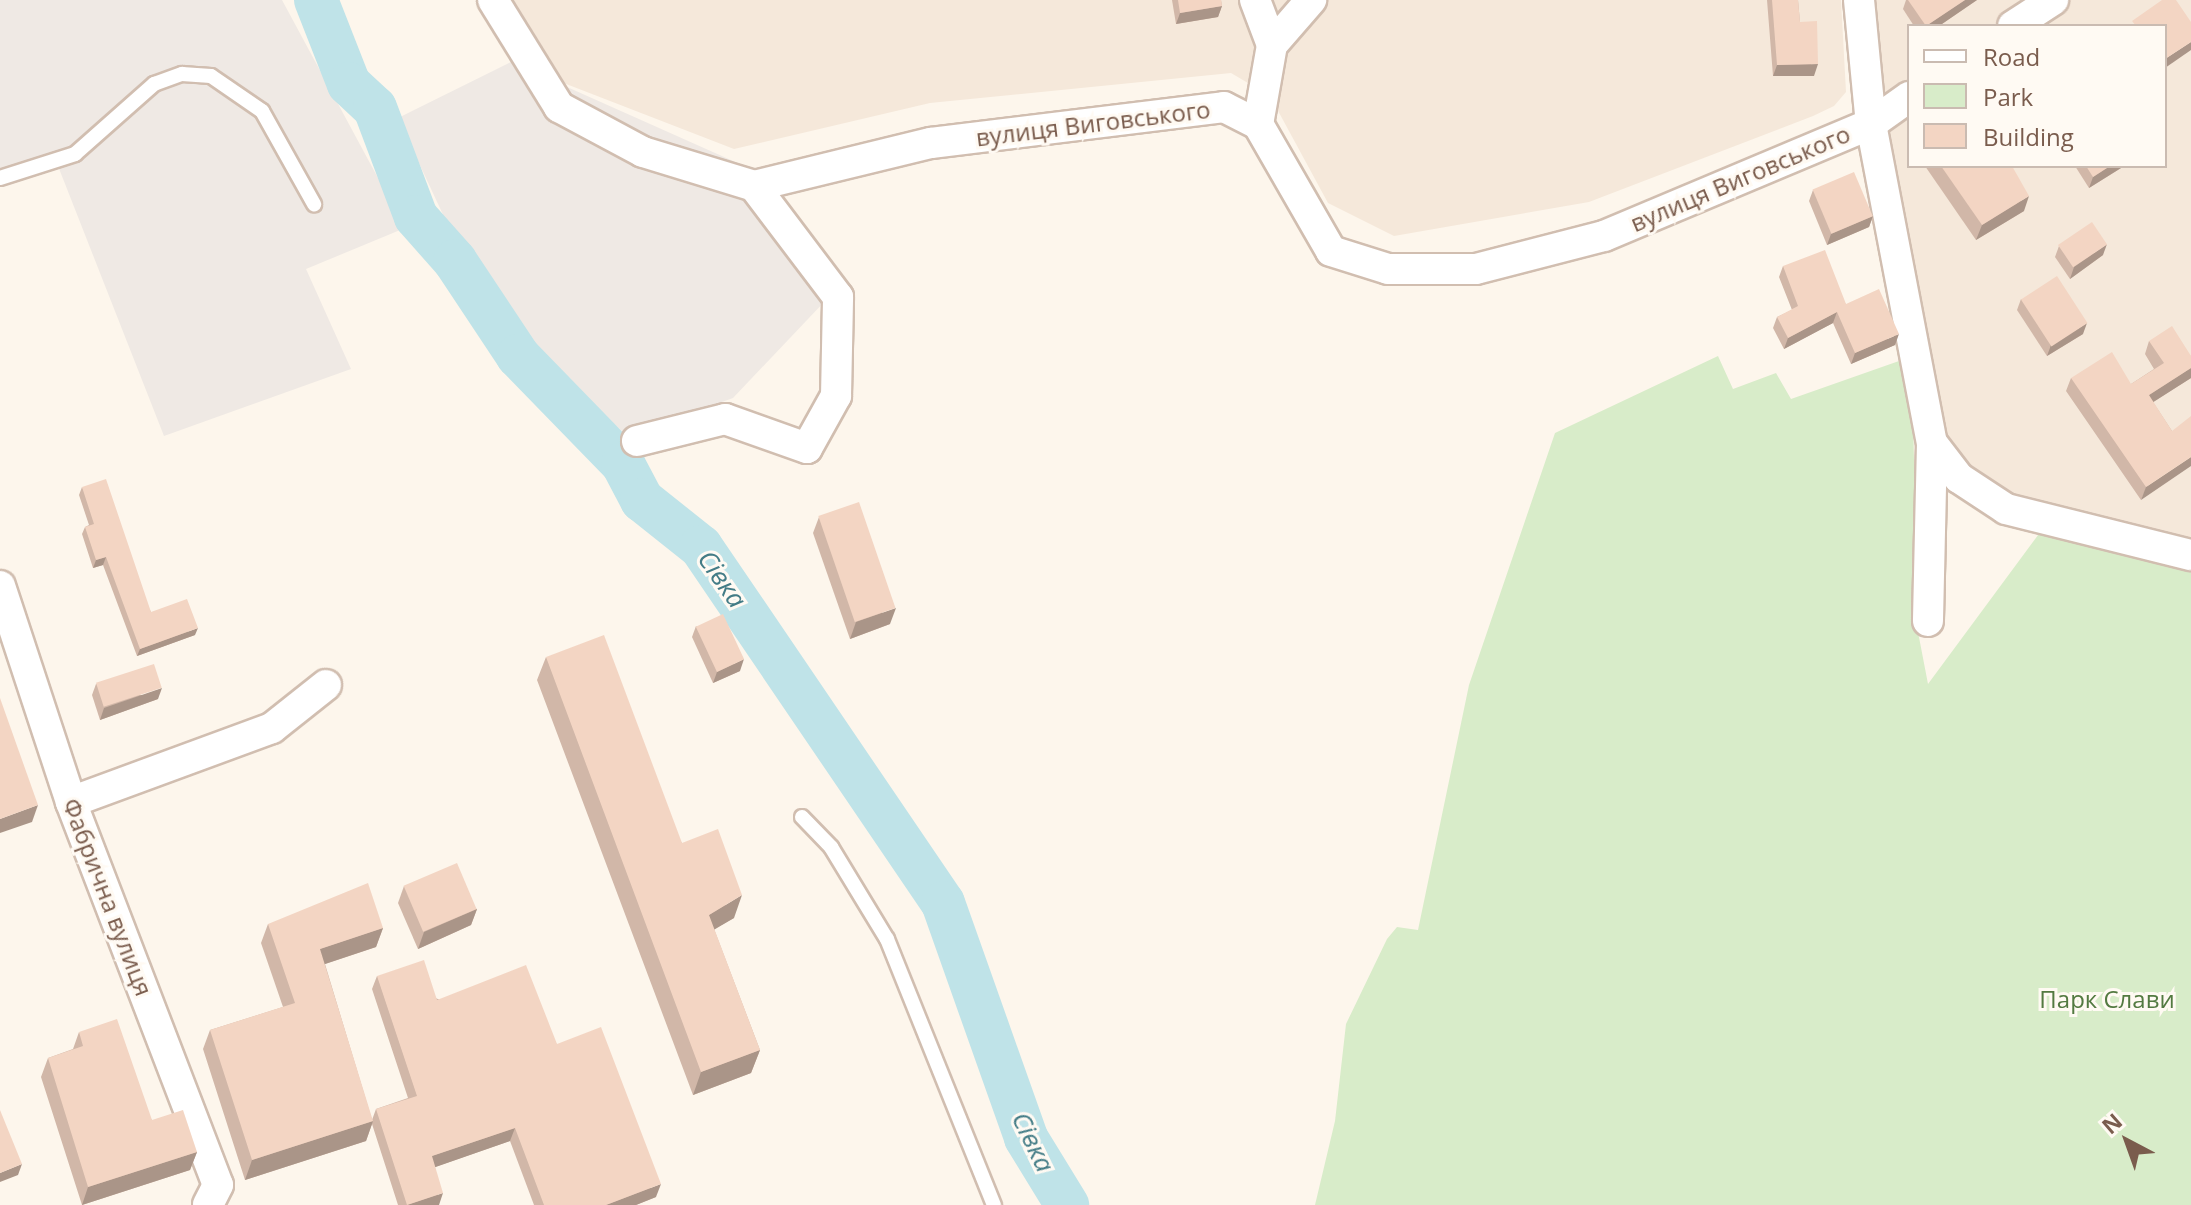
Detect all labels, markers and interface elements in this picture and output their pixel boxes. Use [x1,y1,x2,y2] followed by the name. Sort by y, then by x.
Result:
[1907,24,2167,168] legend
[1983,40,2040,73] text: Road
[1983,80,2033,113] text: Park
[974,94,1212,152] street label: вулиця Виговського
[1626,119,1854,237] street label: вулиця Виговського
[1983,120,2074,153] text: Building
[691,544,753,614] water label: Сівка
[57,794,159,1000] street label: Фабрична вулиця
[2039,985,2175,1013] park label: Парк Слави
[2087,1101,2167,1181] north arrow
[2095,1106,2128,1140] text: N
[1005,1107,1061,1177] water label: Сівка

